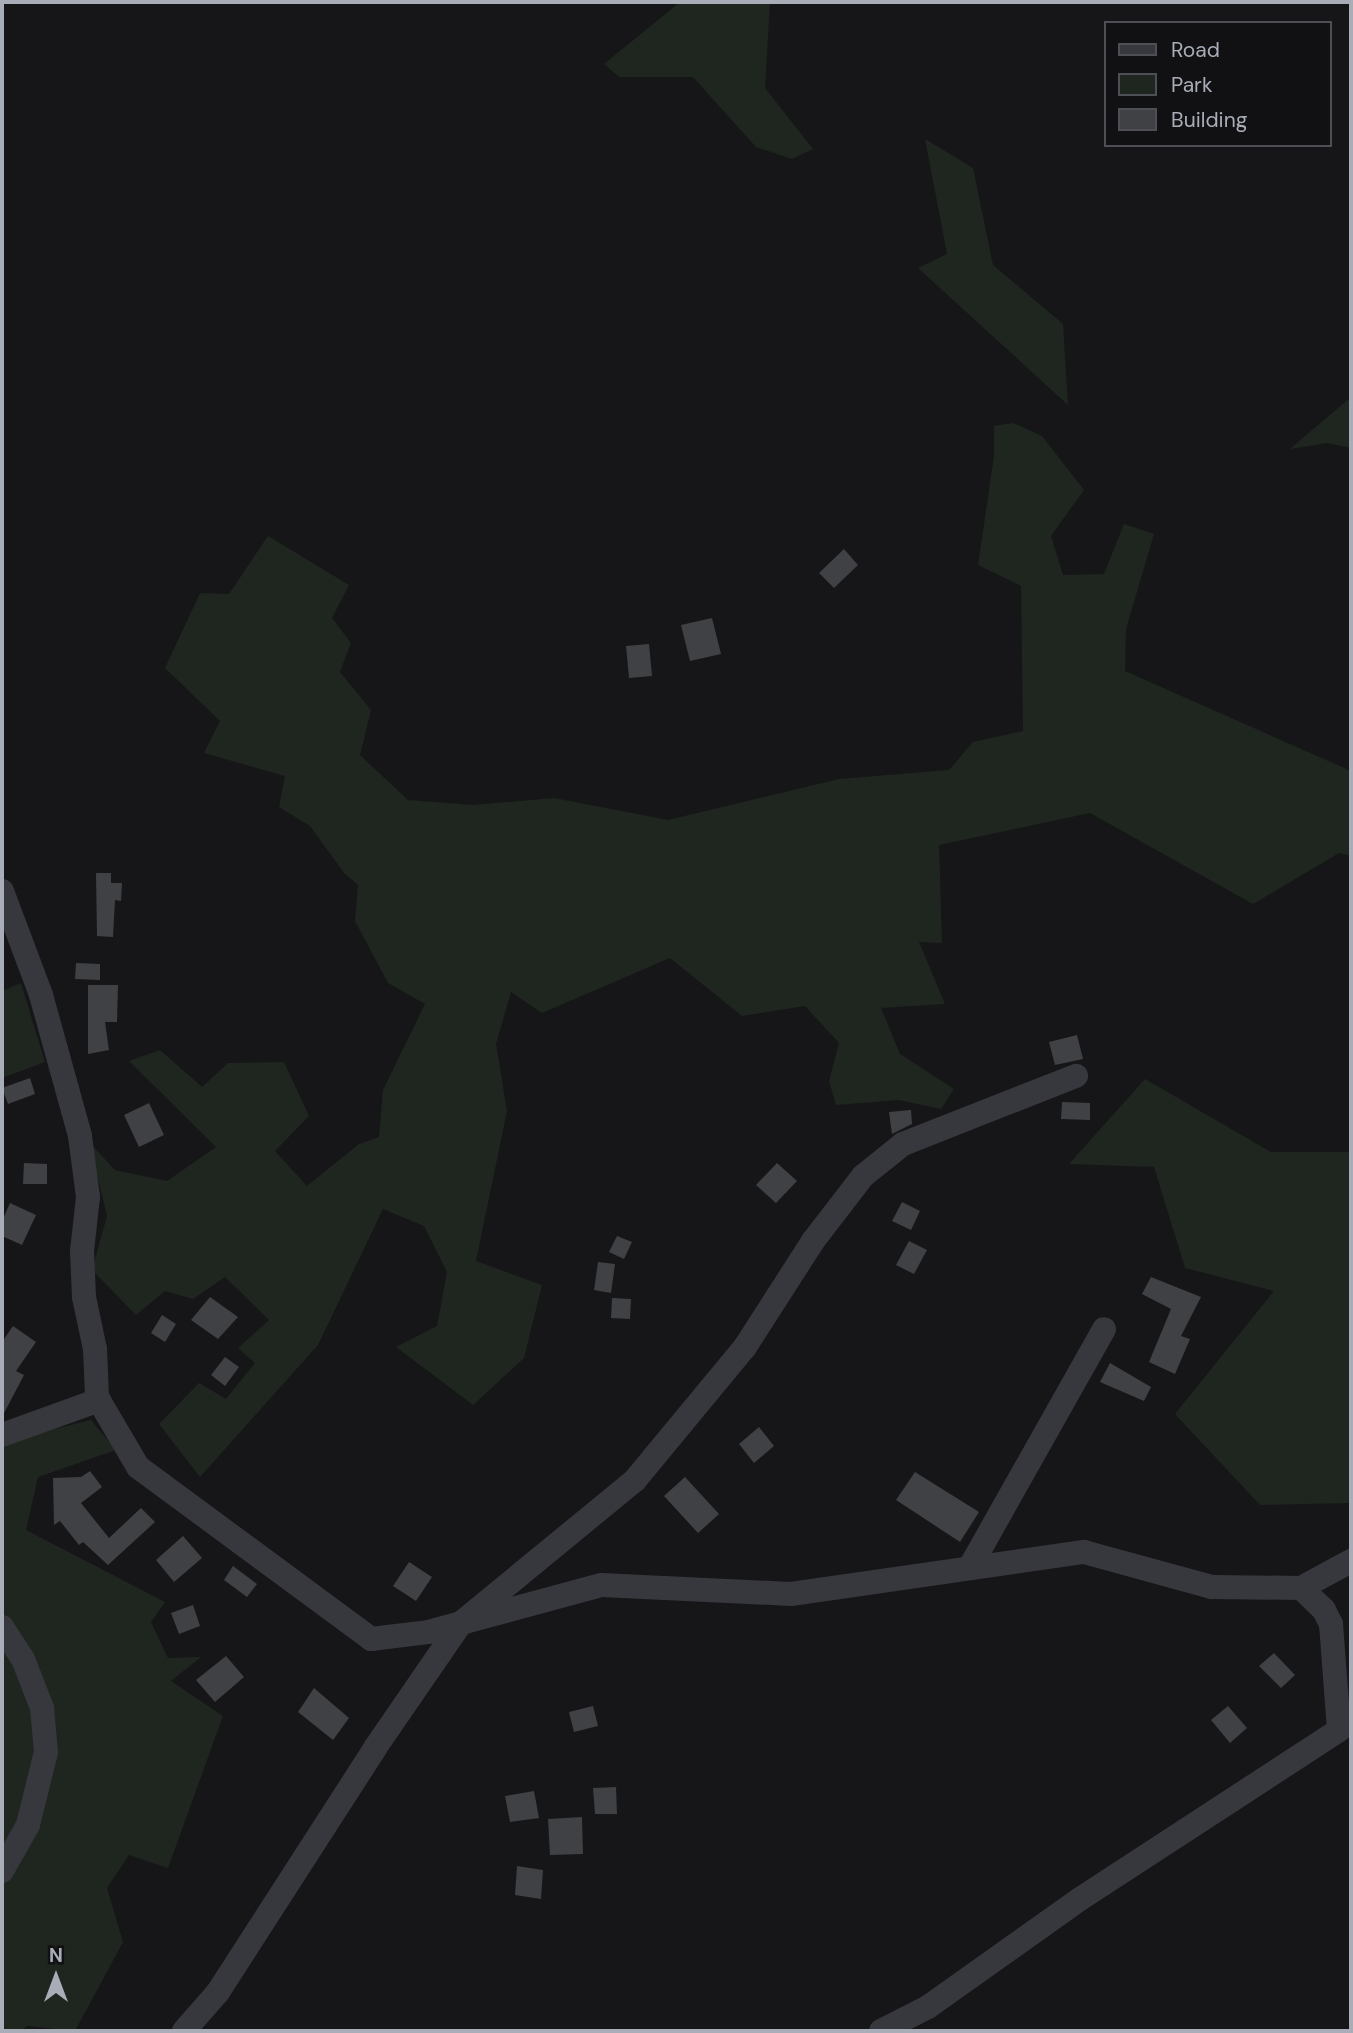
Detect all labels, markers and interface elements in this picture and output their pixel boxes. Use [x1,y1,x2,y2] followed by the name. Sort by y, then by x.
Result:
[1104,21,1332,147] legend
[1171,36,1220,64] text: Road
[1171,71,1212,99] text: Park
[1171,106,1247,134] text: Building
[21,1942,91,2012] north arrow
[49,1943,63,1968] text: N

